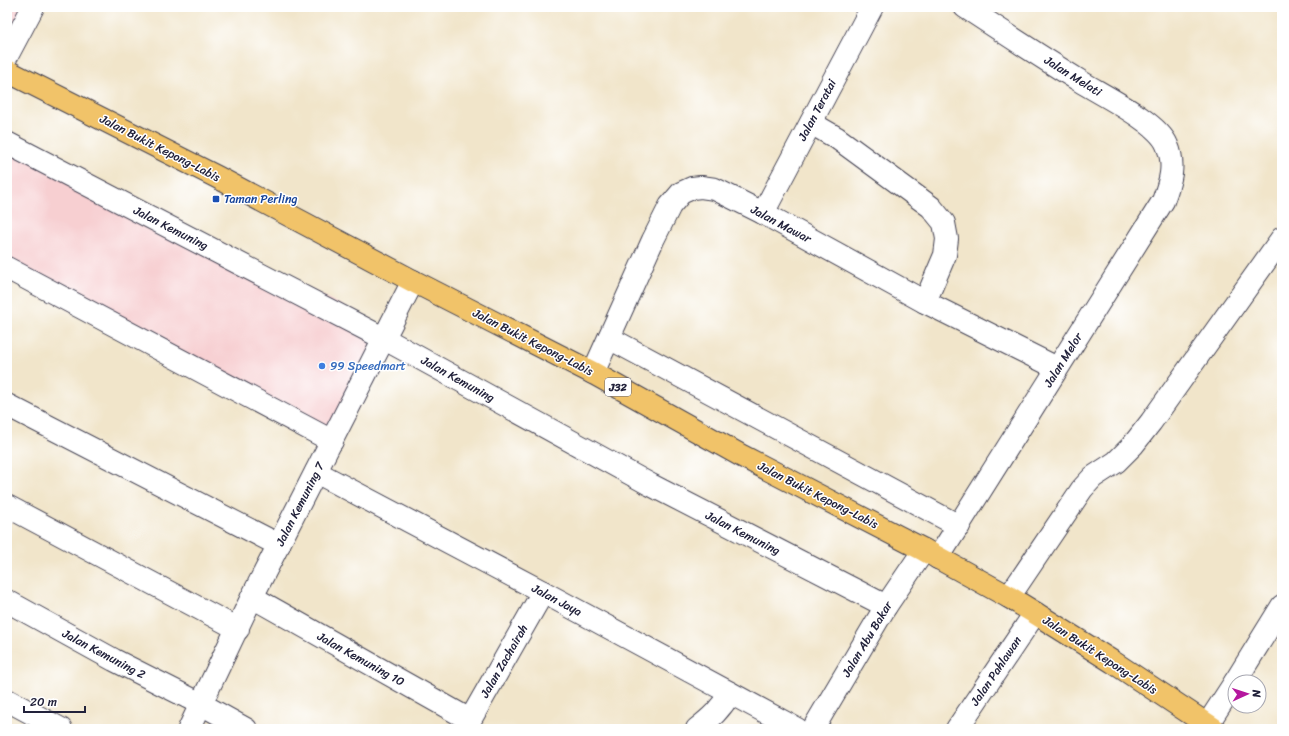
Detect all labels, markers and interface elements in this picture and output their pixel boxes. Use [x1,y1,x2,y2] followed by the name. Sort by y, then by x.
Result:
[1039,49,1107,103] street label: Jalan Melati
[791,75,843,146] street label: Jalan Teratai
[95,108,224,188] street label: Jalan Bukit Kepong-Labis
[224,188,297,210] place label: Taman Perling
[211,194,221,204] marker: Taman Perling
[746,198,816,250] street label: Jalan Mawar
[129,199,212,256] street label: Jalan Kemuning
[468,302,597,382] street label: Jalan Bukit Kepong-Labis
[1037,327,1089,393] street label: Jalan Melor
[416,349,499,408] street label: Jalan Kemuning
[330,355,406,377] place label: 99 Speedmart
[317,361,327,371] marker: 99 Speedmart
[605,378,631,396] road number: J32
[753,455,882,535] street label: Jalan Bukit Kepong-Labis
[269,457,331,551] street label: Jalan Kemuning 7
[701,504,784,561] street label: Jalan Kemuning
[527,577,586,623] street label: Jalan Jaya
[835,596,899,682] street label: Jalan Abu Bakar
[1037,609,1162,700] street label: Jalan Bukit Kepong-Labis
[474,620,534,703] street label: Jalan Zachairah
[57,622,150,685] street label: Jalan Kemuning 2
[312,625,409,692] street label: Jalan Kemuning 10
[964,631,1028,711] street label: Jalan Pahlawan
[1227,674,1267,714] north arrow
[24,688,85,714] scale bar
[1247,688,1266,698] text: N
[30,691,57,713] text: 20 m

